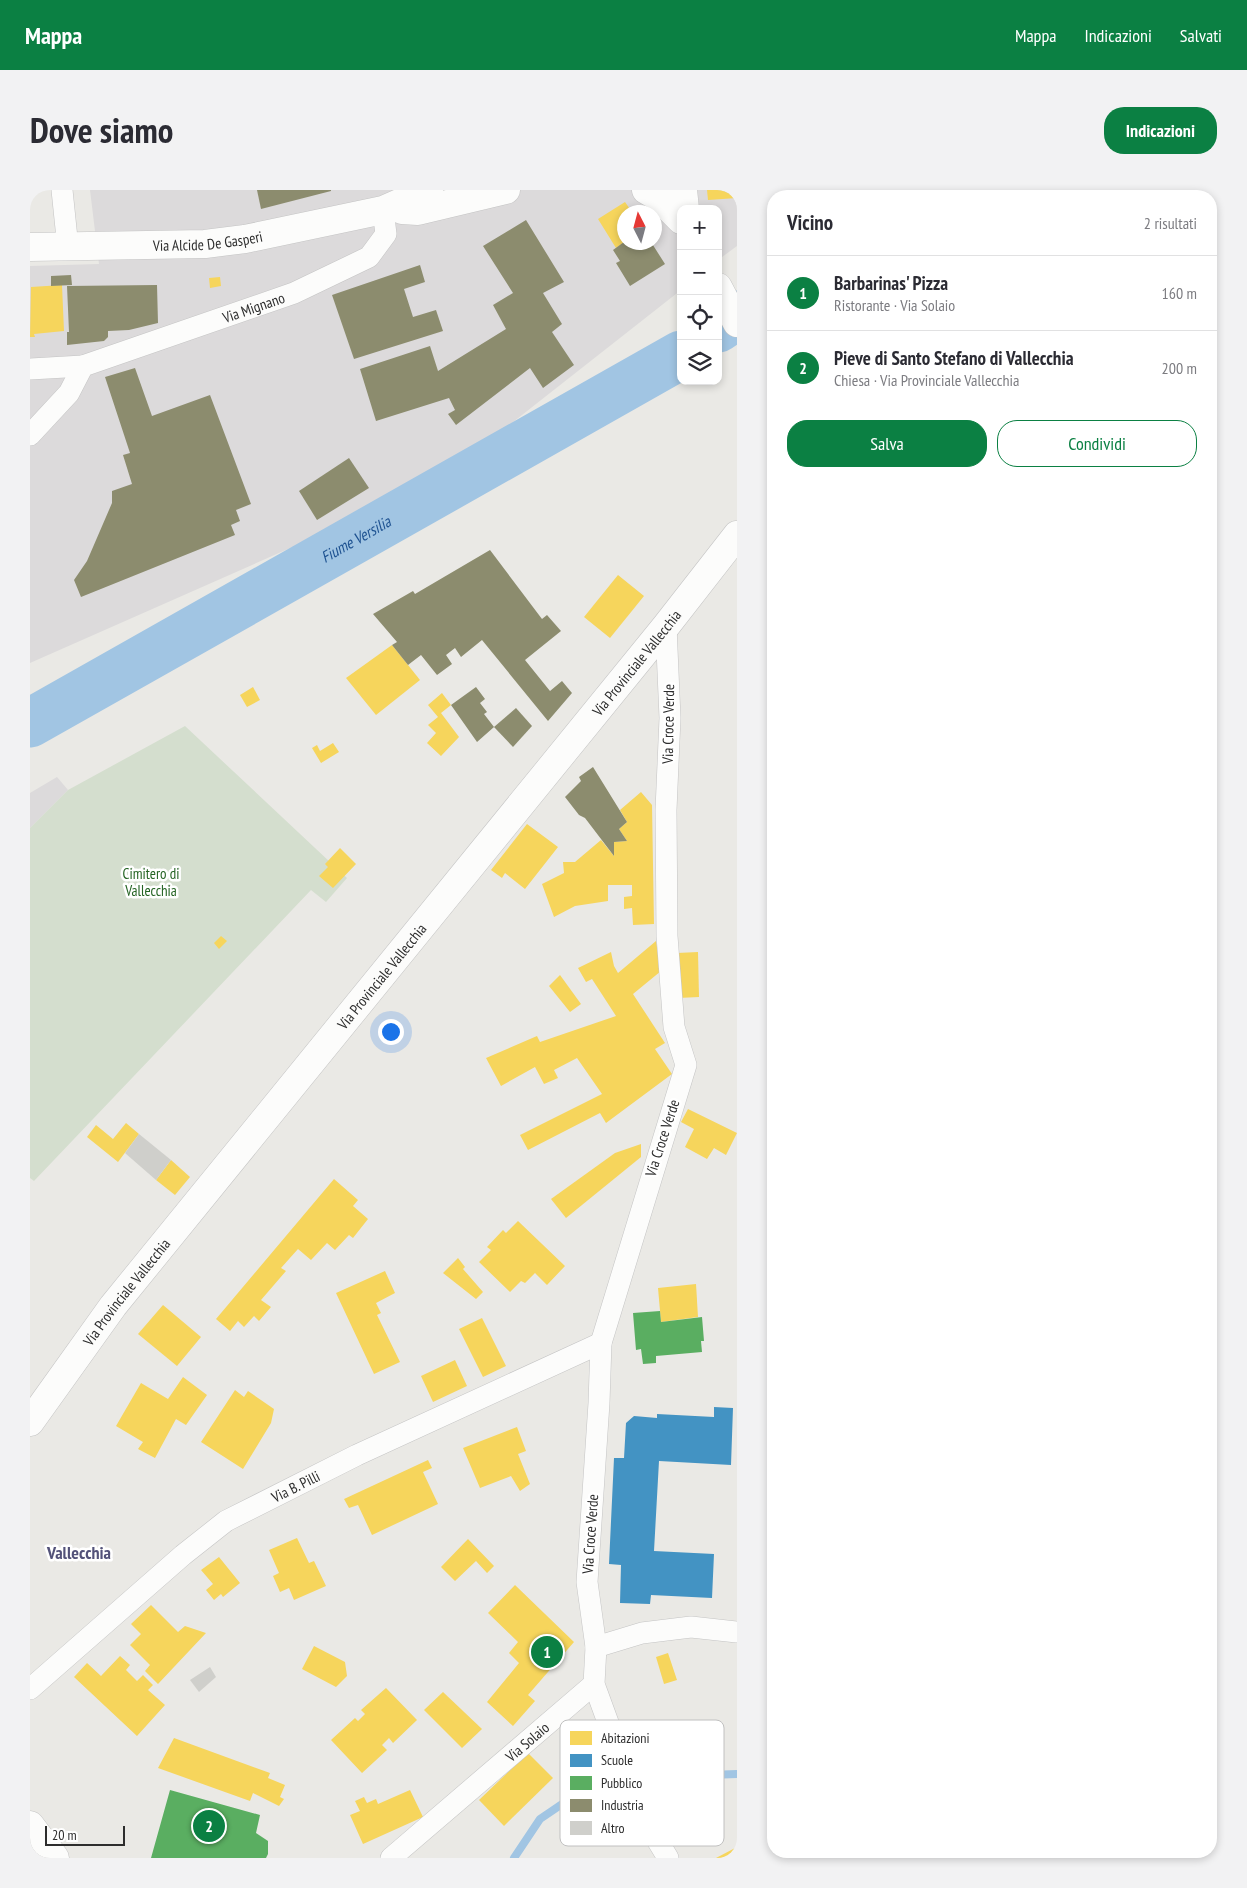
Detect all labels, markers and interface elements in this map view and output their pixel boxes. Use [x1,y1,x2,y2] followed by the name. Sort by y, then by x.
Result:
[25,20,82,51] text: Mappa
[1015,24,1056,47] text: Mappa
[1084,24,1152,47] text: Indicazioni
[1180,24,1222,47] text: Salvati
[30,107,173,153] text: Dove siamo
[1104,107,1217,154] button: Indicazioni
[617,205,662,250] north arrow
[677,205,722,385] map controls
[677,205,722,250] button: +
[787,209,833,236] text: Vicino
[1144,213,1197,233] text: 2 risultati
[152,226,264,254] street label: Via Alcide De Gasperi
[677,250,722,295] button: −
[834,271,948,295] text: Barbarinas' Pizza
[799,283,807,303] text: 1
[1162,283,1197,303] text: 160 m
[219,288,287,327] street label: Via Mignano
[677,295,722,340] button: locate
[834,295,955,315] text: Ristorante · Via Solaio
[677,340,722,385] button: layers
[834,346,1074,370] text: Pieve di Santo Stefano di Vallecchia
[799,358,807,378] text: 2
[1162,358,1197,378] text: 200 m
[834,370,1019,390] text: Chiesa · Via Provinciale Vallecchia
[787,420,987,467] button: Salva
[997,420,1197,467] button: Condividi
[317,510,396,567] water label: Fiume Versilia
[587,606,685,720] street label: Via Provinciale Vallecchia
[658,684,678,765] street label: Via Croce Verde
[123,864,179,900] park label: Cimitero di Vallecchia
[332,919,430,1034] street label: Via Provinciale Vallecchia
[378,1019,404,1045] your location
[640,1097,683,1180] street label: Via Croce Verde
[78,1234,174,1350] street label: Via Provinciale Vallecchia
[267,1466,323,1507] street label: Via B. Pilli
[578,1493,602,1576] street label: Via Croce Verde
[46,1541,111,1564] district label: Vallecchia
[531,1633,563,1671] pin: 1
[500,1718,553,1766] street label: Via Solaio
[560,1720,724,1846] legend
[601,1729,650,1747] text: Abitazioni
[601,1751,633,1769] text: Scuole
[601,1774,642,1792] text: Pubblico
[601,1796,644,1814] text: Industria
[193,1807,225,1845] pin: 2
[601,1819,625,1837] text: Altro
[45,1823,125,1846] scale bar
[52,1826,77,1844] text: 20 m

